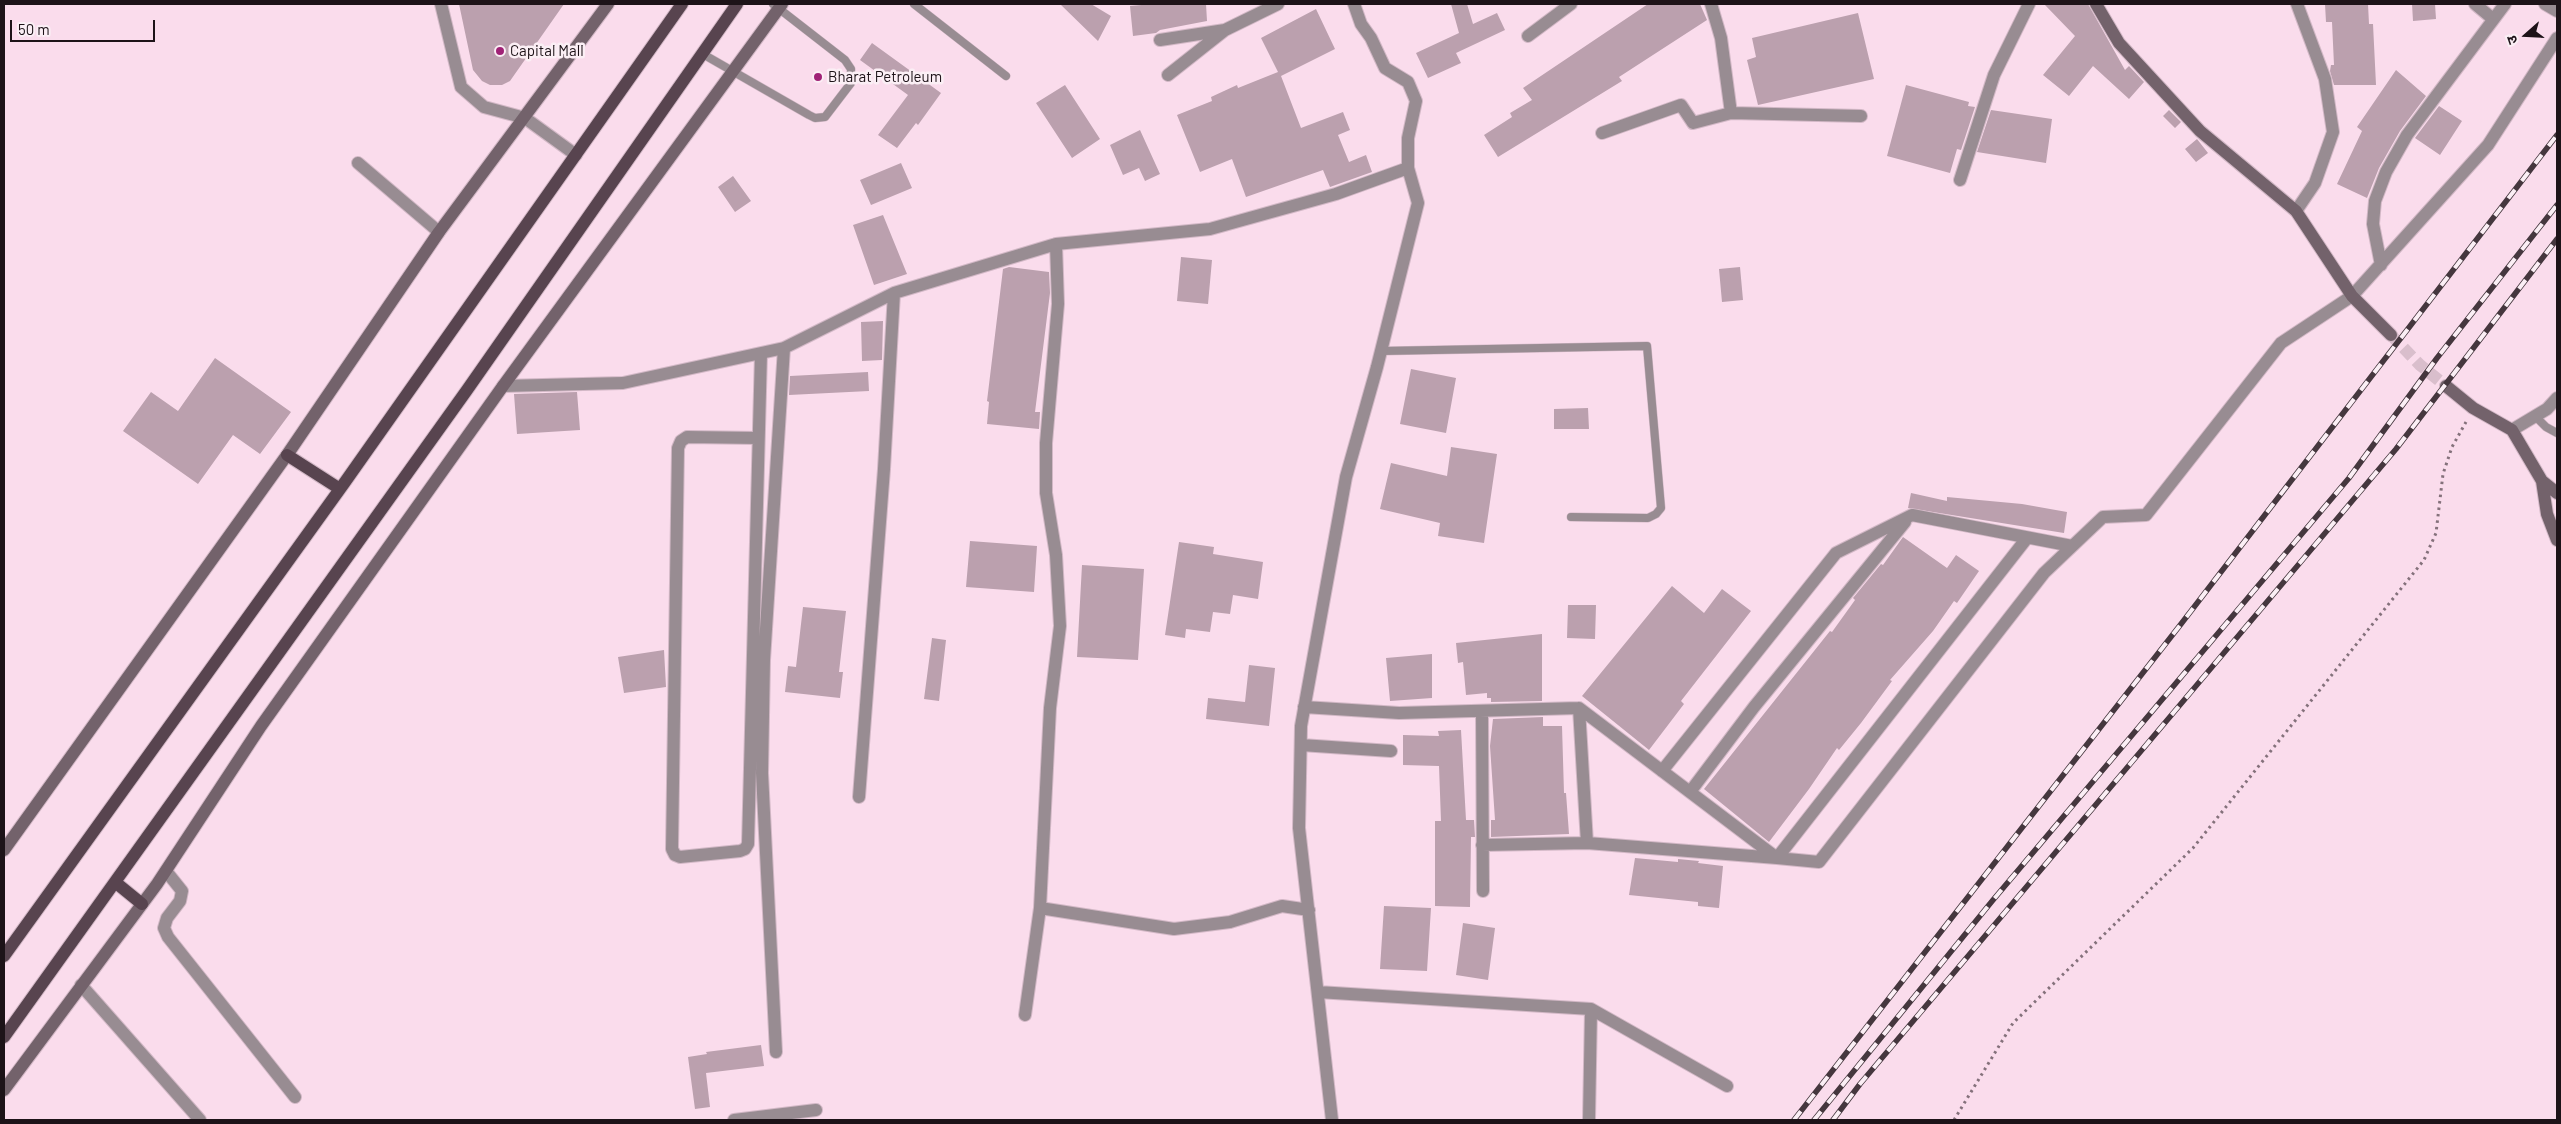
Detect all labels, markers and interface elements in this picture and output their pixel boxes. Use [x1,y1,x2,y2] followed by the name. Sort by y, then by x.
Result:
[12,10,158,42] scale bar
[2501,10,2551,60] north arrow
[18,20,50,38] text: 50 m
[2502,33,2521,47] text: उ
[510,42,584,60] place label: Capital Mall
[494,45,506,57] marker: Capital Mall
[828,68,942,86] place label: Bharat Petroleum
[812,71,824,83] marker: Bharat Petroleum

